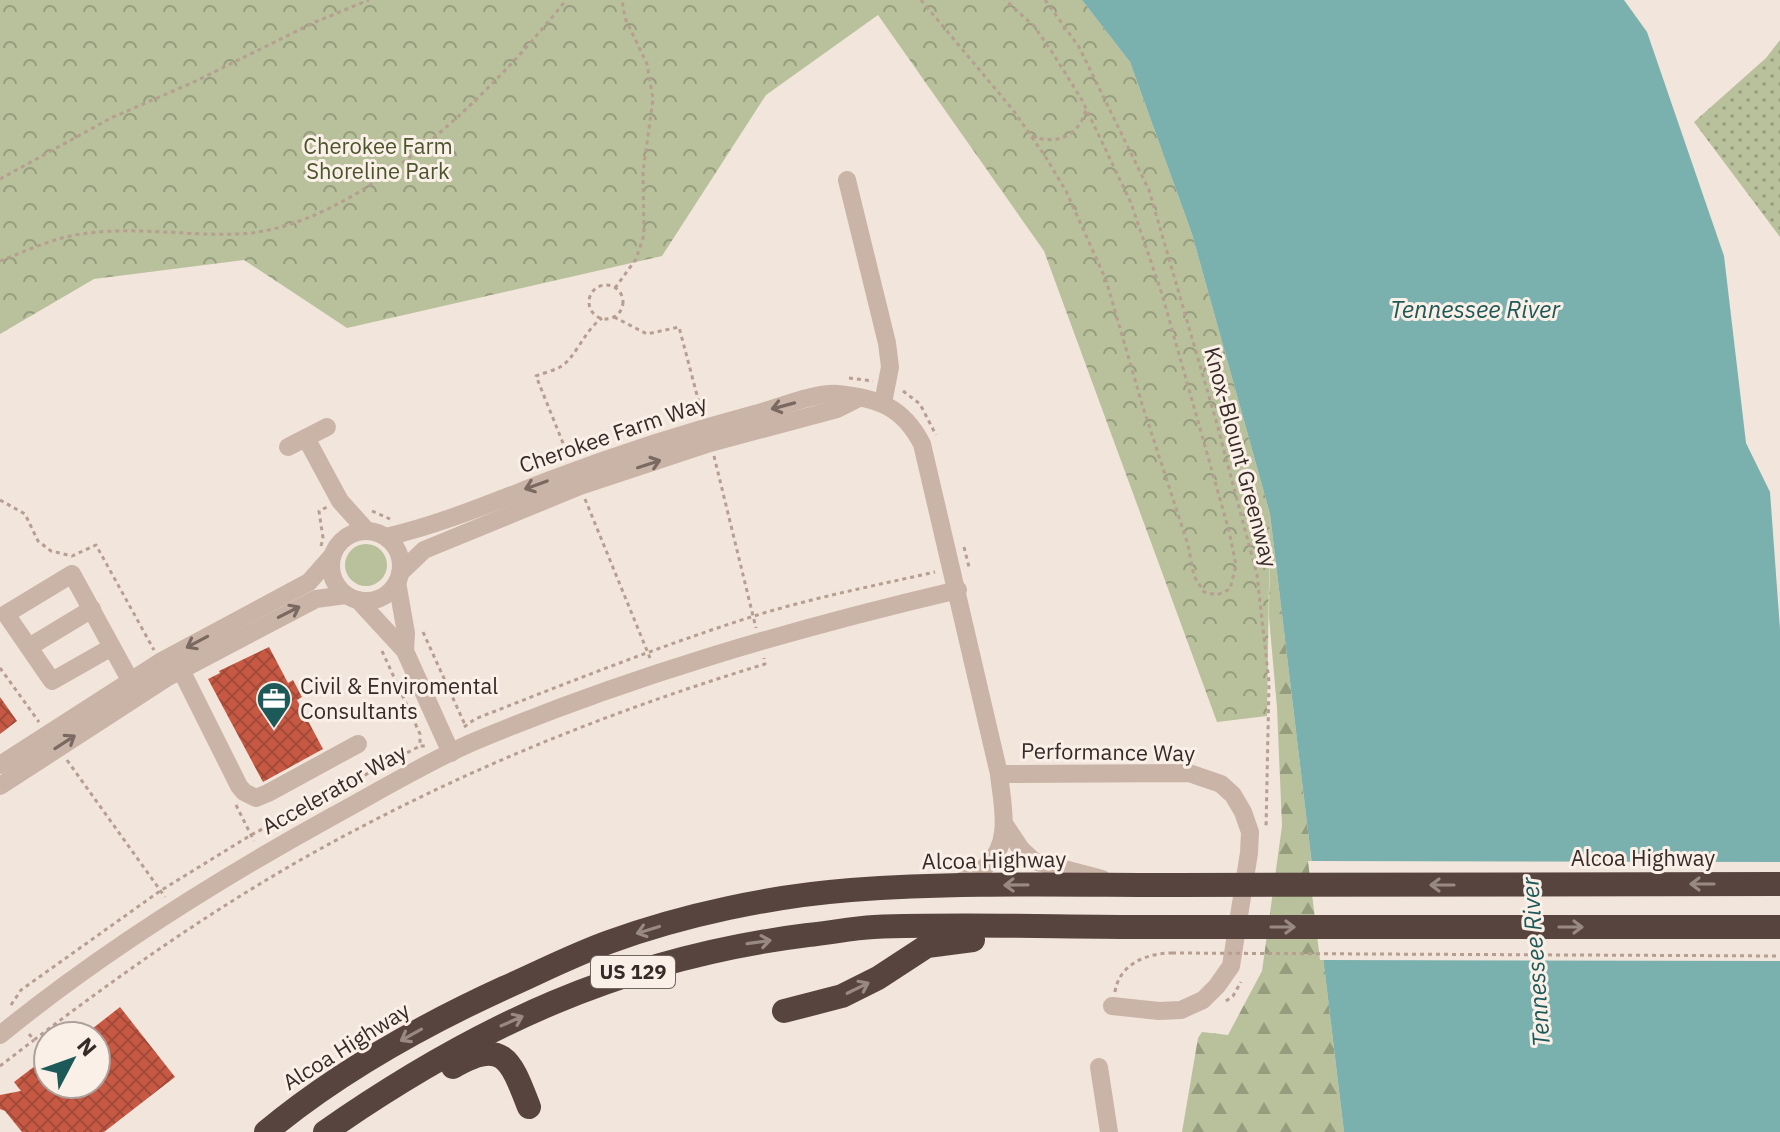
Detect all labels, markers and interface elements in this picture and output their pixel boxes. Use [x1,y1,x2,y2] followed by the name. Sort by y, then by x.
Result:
[303,131,453,185] park label: Cherokee Farm Shoreline Park
[1390,293,1561,325] water label: Tennessee River
[1198,343,1285,570] street label: Knox-Blount Greenway
[515,388,711,479] street label: Cherokee Farm Way
[771,400,797,415] one-way arrow
[636,455,661,470] one-way arrow
[524,479,549,494] one-way arrow
[277,603,301,619] one-way arrow
[185,635,209,651] one-way arrow
[300,671,498,725] place label: Civil & Enviromental Consultants
[255,680,293,730] office icon: Civil & Enviromental Consultants
[53,734,75,751] one-way arrow
[1021,735,1195,768] street label: Performance Way
[256,737,411,840] street label: Accelerator Way
[1571,843,1715,872] street label: Alcoa Highway
[921,844,1067,875] street label: Alcoa Highway
[1513,875,1557,1048] water label: Tennessee River
[1689,876,1716,892] one-way arrow
[1429,877,1456,893] one-way arrow
[1003,878,1030,893] one-way arrow
[1269,919,1296,935] one-way arrow
[1557,919,1584,935] one-way arrow
[636,923,662,938] one-way arrow
[746,934,771,949] one-way arrow
[591,956,675,988] road number: US 129
[846,980,870,996] one-way arrow
[277,995,415,1096] street label: Alcoa Highway
[499,1012,524,1027] one-way arrow
[32,1020,112,1100] north arrow
[400,1027,424,1043] one-way arrow
[71,1031,104,1062] text: N

